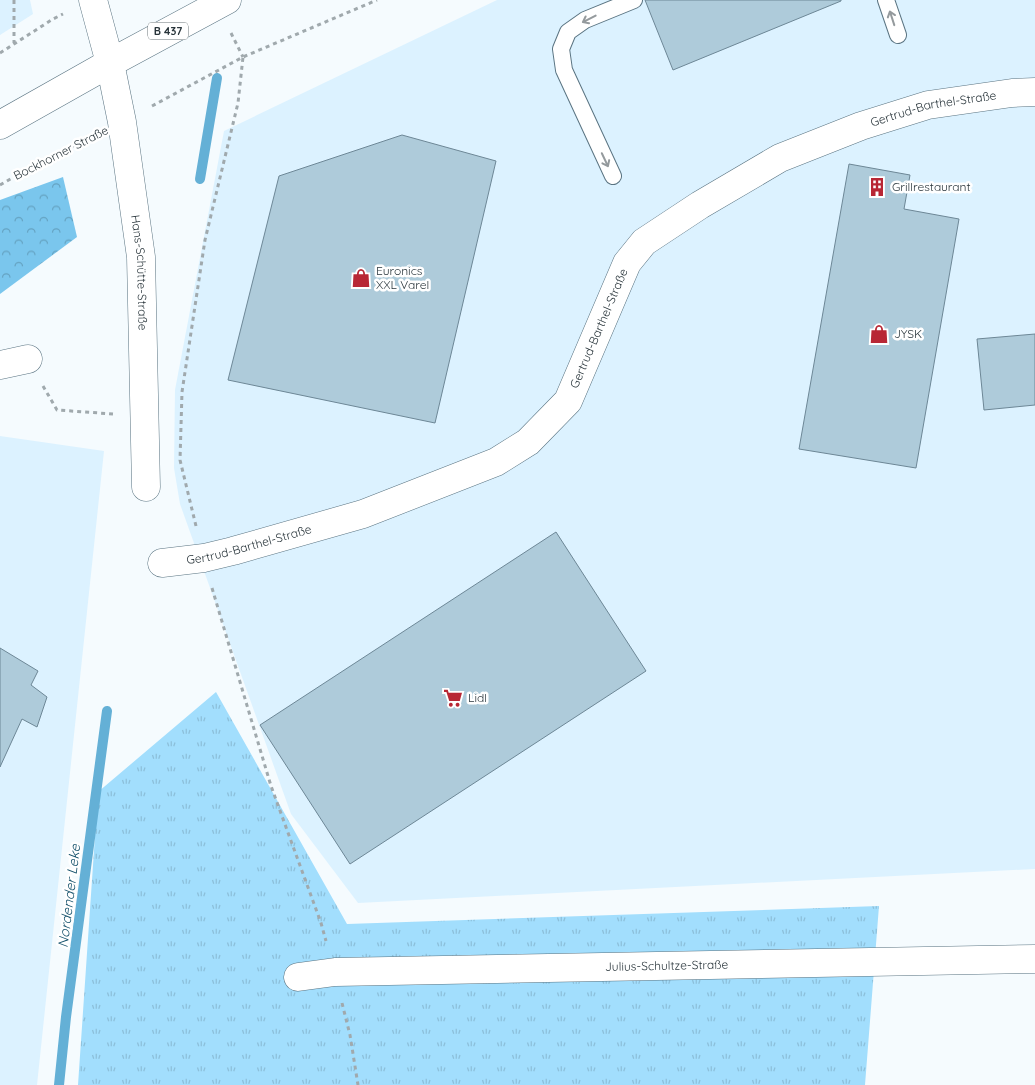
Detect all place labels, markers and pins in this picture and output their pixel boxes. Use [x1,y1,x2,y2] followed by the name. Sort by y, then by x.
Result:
[866,176,888,198] building icon: Grillrestaurant
[892,179,971,194] place label: Grillrestaurant
[376,263,429,292] place label: Euronics XXL Varel
[350,267,372,289] shop icon: Euronics XXL Varel
[868,323,890,345] shop icon: JYSK
[894,326,922,341] place label: JYSK
[442,687,464,709] supermarket icon: Lidl
[468,690,487,705] place label: Lidl

